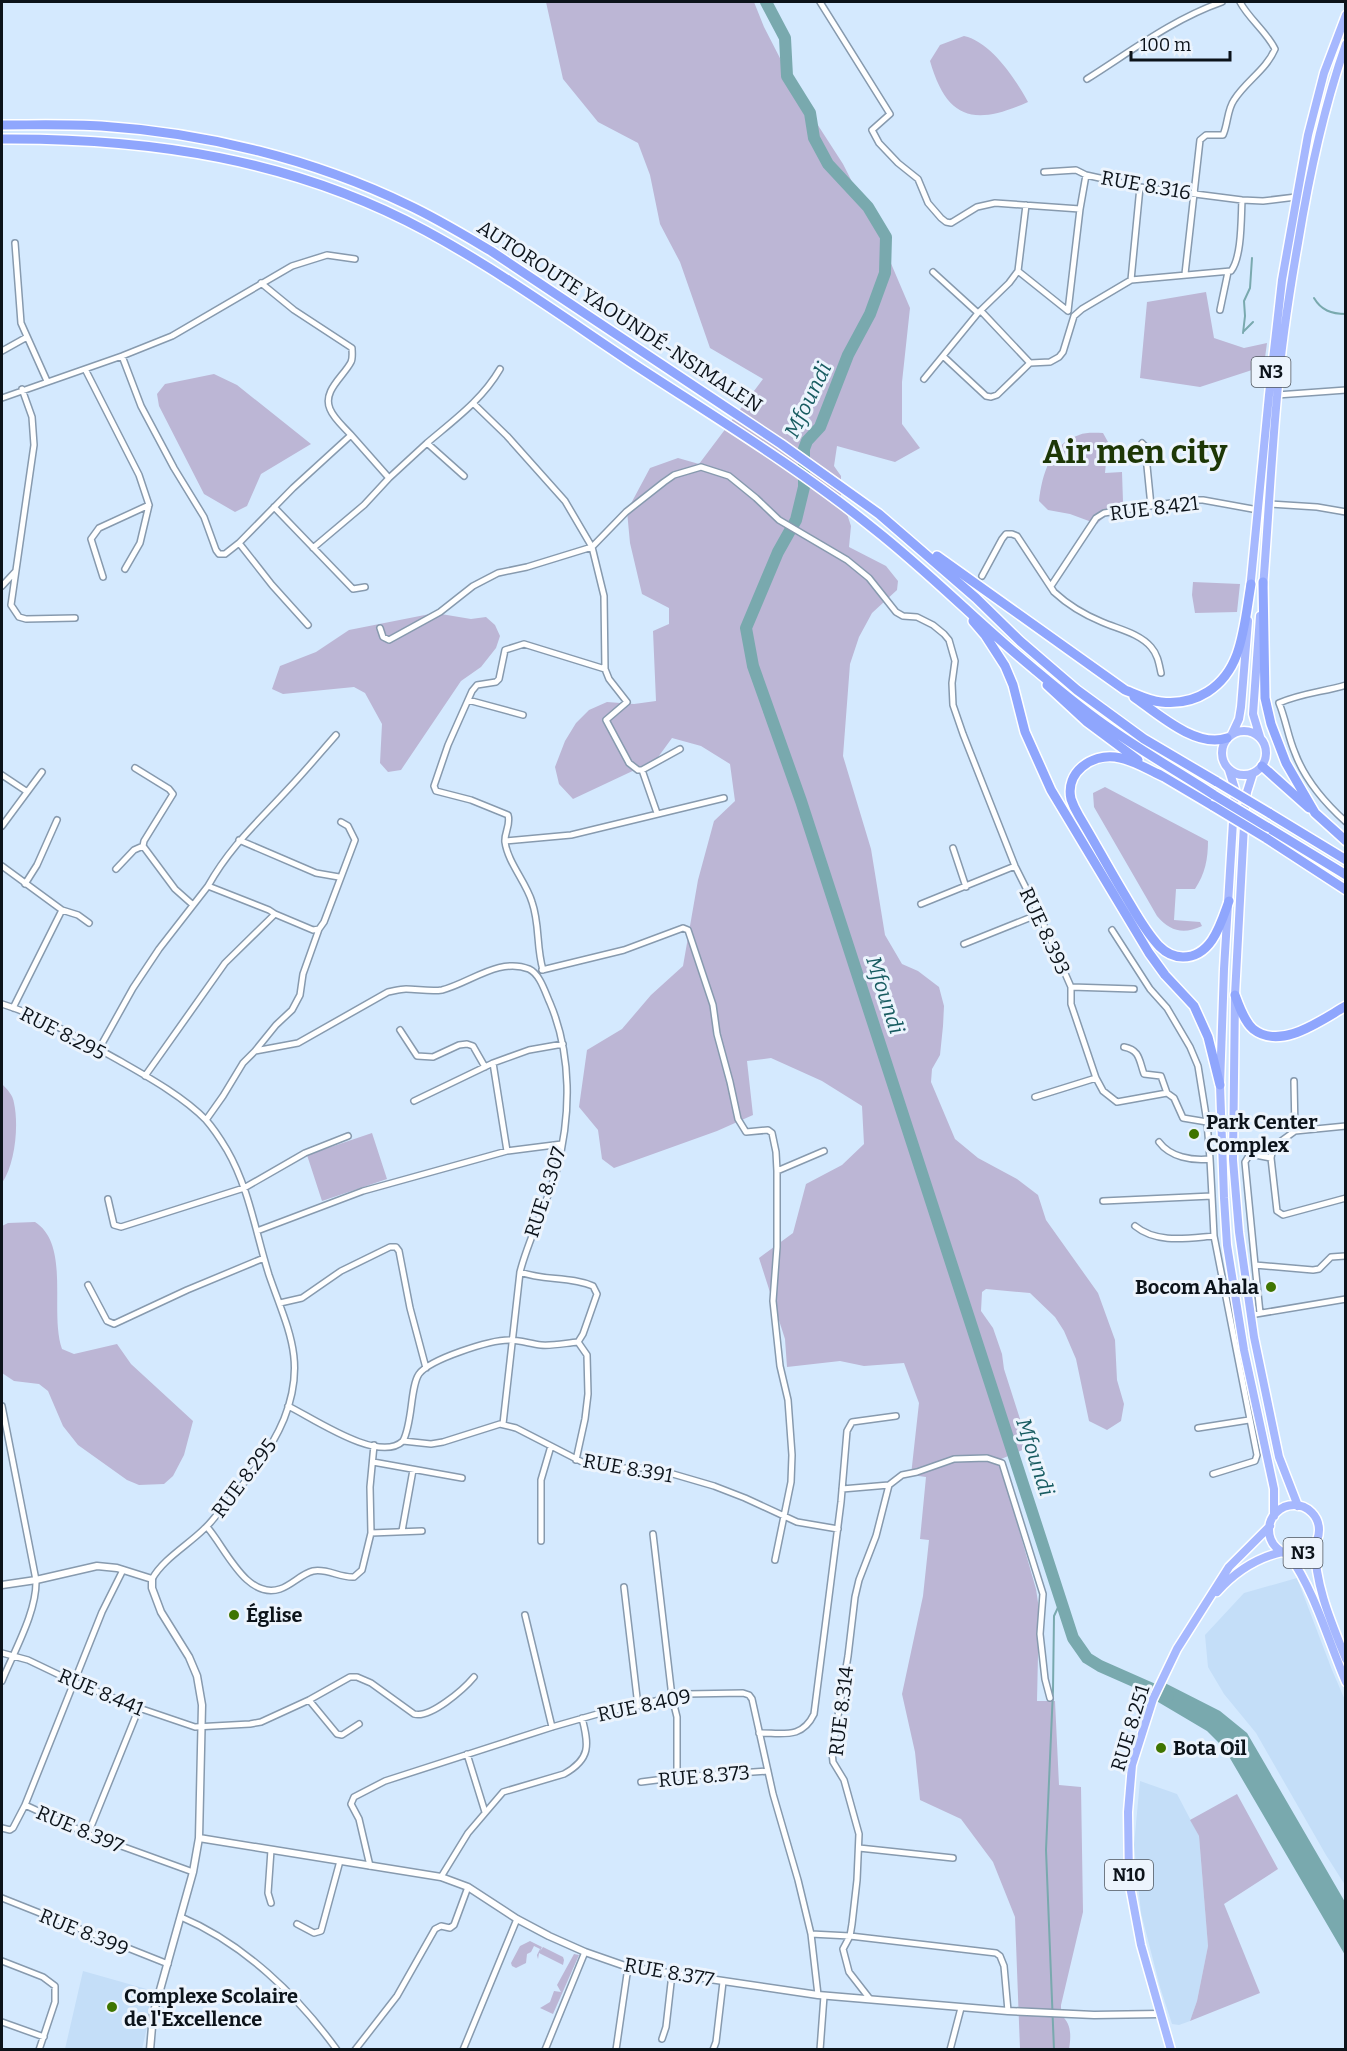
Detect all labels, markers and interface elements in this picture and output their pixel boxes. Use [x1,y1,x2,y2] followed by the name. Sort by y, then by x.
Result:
[1131,24,1230,62] scale bar
[1140,34,1191,56] text: 100 m
[1099,165,1193,205] street label: RUE 8.316
[473,215,767,417] street label: AUTOROUTE YAOUNDÉ-NSIMALEN
[1252,357,1290,387] road number: N3
[779,358,837,442] water label: Mfoundi
[1043,433,1227,471] district label: Air men city
[1108,491,1200,525] street label: RUE 8.421
[1014,884,1076,978] street label: RUE 8.393
[860,953,910,1037] water label: Mfoundi
[16,1001,110,1065] street label: RUE 8.295
[1206,1110,1318,1157] place label: Park Center Complex
[1187,1127,1201,1141] marker: Park Center Complex
[519,1144,571,1240] street label: RUE 8.307
[1135,1275,1259,1299] place label: Bocom Ahala
[1264,1280,1278,1294] marker: Bocom Ahala
[1010,1415,1060,1499] water label: Mfoundi
[206,1434,282,1522] street label: RUE 8.295
[581,1448,675,1488] street label: RUE 8.391
[1284,1538,1322,1568] road number: N3
[246,1602,303,1627] place label: Église
[227,1608,241,1622] marker: Église
[55,1663,147,1721] street label: RUE 8.441
[824,1664,858,1757] street label: RUE 8.314
[1106,1682,1154,1774] street label: RUE 8.251
[595,1683,693,1727] street label: RUE 8.409
[1173,1736,1247,1760] place label: Bota Oil
[1154,1741,1168,1755] marker: Bota Oil
[657,1760,751,1792] street label: RUE 8.373
[33,1800,127,1858] street label: RUE 8.397
[1105,1860,1153,1890] road number: N10
[36,1903,132,1961] street label: RUE 8.399
[622,1952,716,1992] street label: RUE 8.377
[124,1984,298,2031] place label: Complexe Scolaire de l'Excellence
[105,2000,119,2014] marker: Complexe Scolaire de l'Excellence

